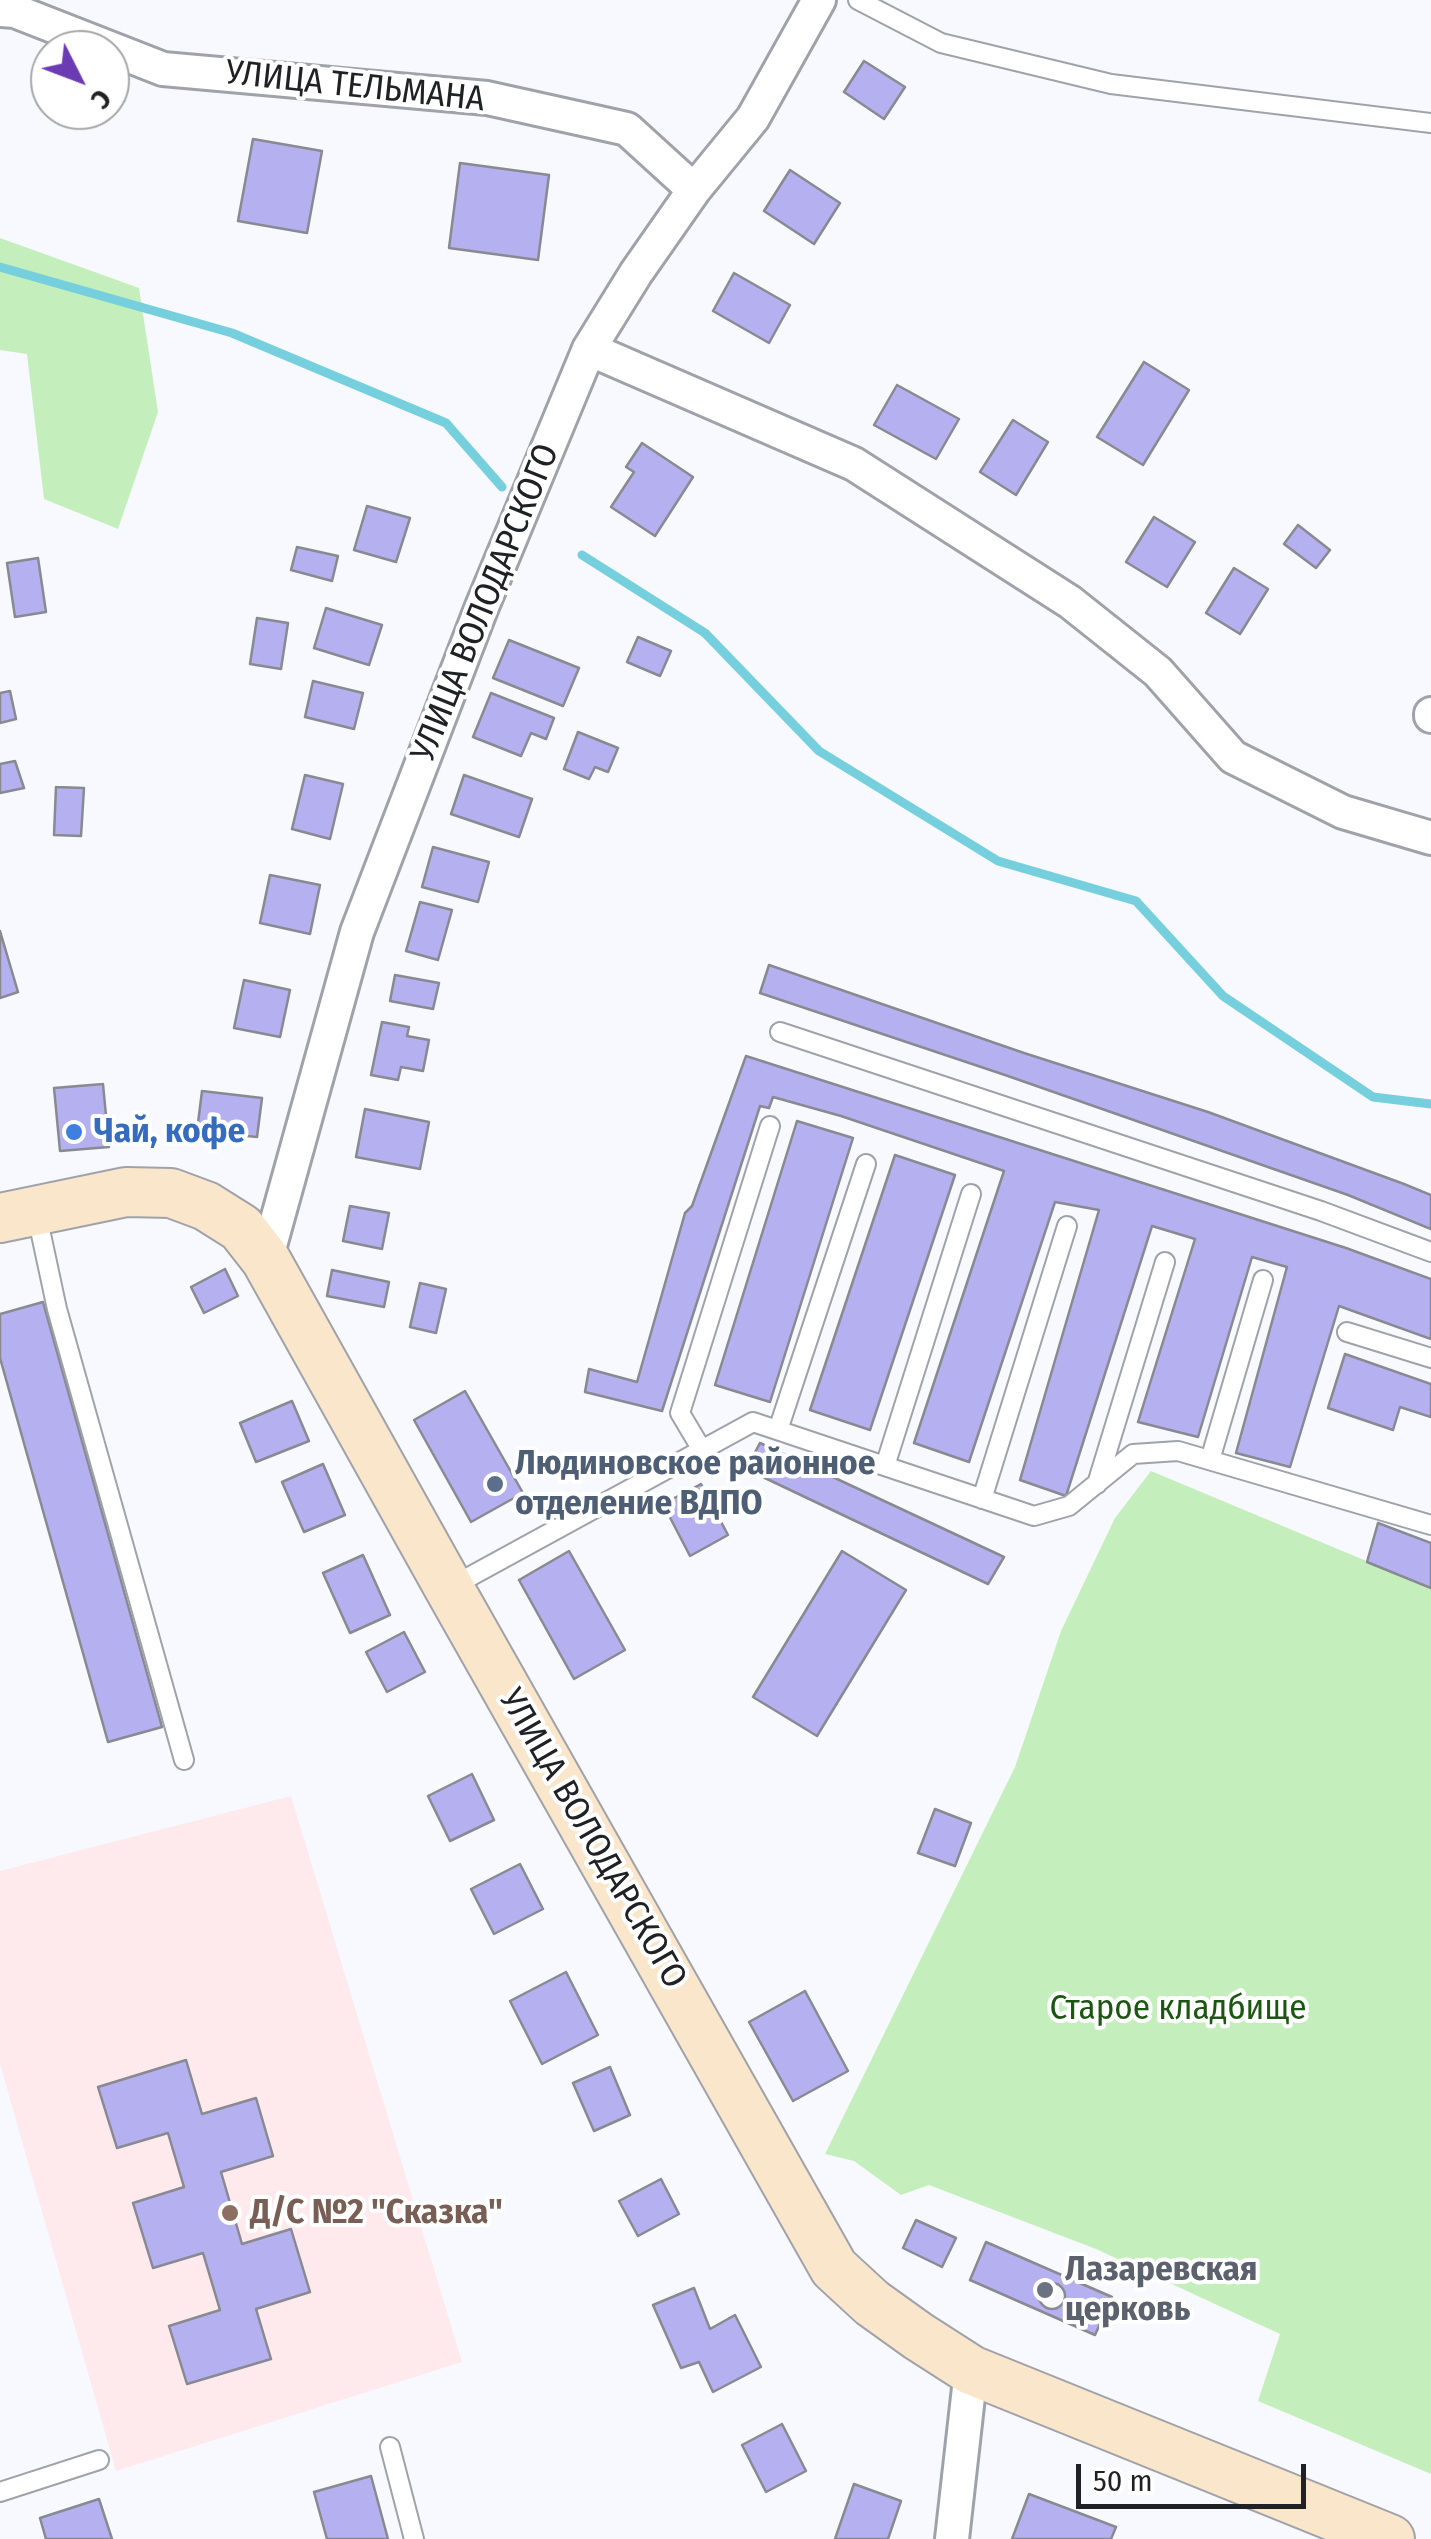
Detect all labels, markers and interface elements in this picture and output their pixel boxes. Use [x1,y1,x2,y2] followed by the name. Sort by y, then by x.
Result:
[30,30,130,130] north arrow
[224,53,486,121] street label: УЛИЦА ТЕЛЬМАНА
[84,83,118,116] text: С
[403,438,569,768] street label: УЛИЦА ВОЛОДАРСКОГО
[94,1111,245,1153] place label: Чай, кофе
[63,1121,85,1143] marker: Чай, кофе
[515,1443,876,1525] place label: Людиновское районное отделение ВДПО
[484,1473,506,1495] marker: Людиновское районное отделение ВДПО
[489,1682,695,1996] street label: УЛИЦА ВОЛОДАРСКОГО
[1050,1988,1306,2030] park label: Старое кладбище
[250,2192,503,2234] place label: Д/С №2 "Сказка"
[219,2202,241,2224] marker: Д/С №2 "Сказка"
[1065,2249,1257,2331] place label: Лазаревская церковь
[1034,2279,1056,2301] marker: Лазаревская церковь
[1081,2444,1311,2506] scale bar
[1093,2463,1153,2499] text: 50 m

